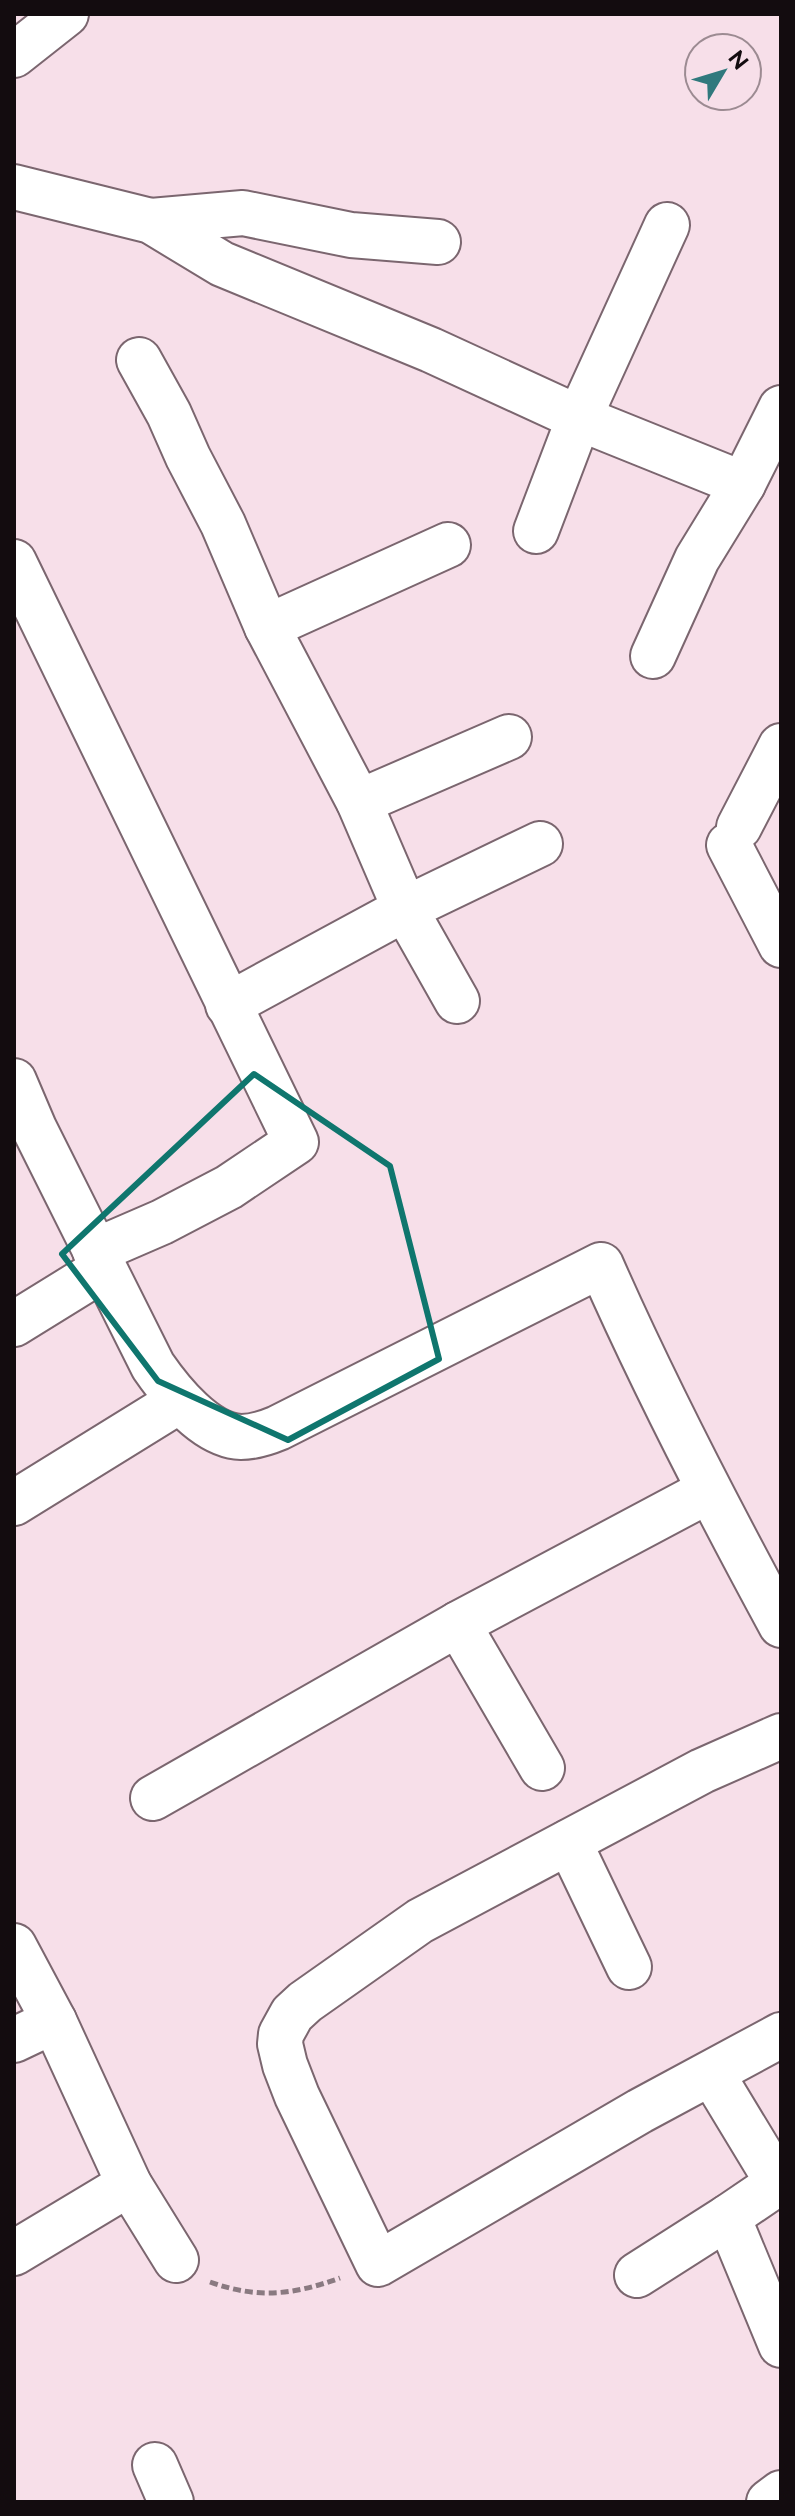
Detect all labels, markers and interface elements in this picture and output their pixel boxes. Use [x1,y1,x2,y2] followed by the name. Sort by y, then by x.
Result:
[683,32,763,112] north arrow
[723,45,754,74] text: N

